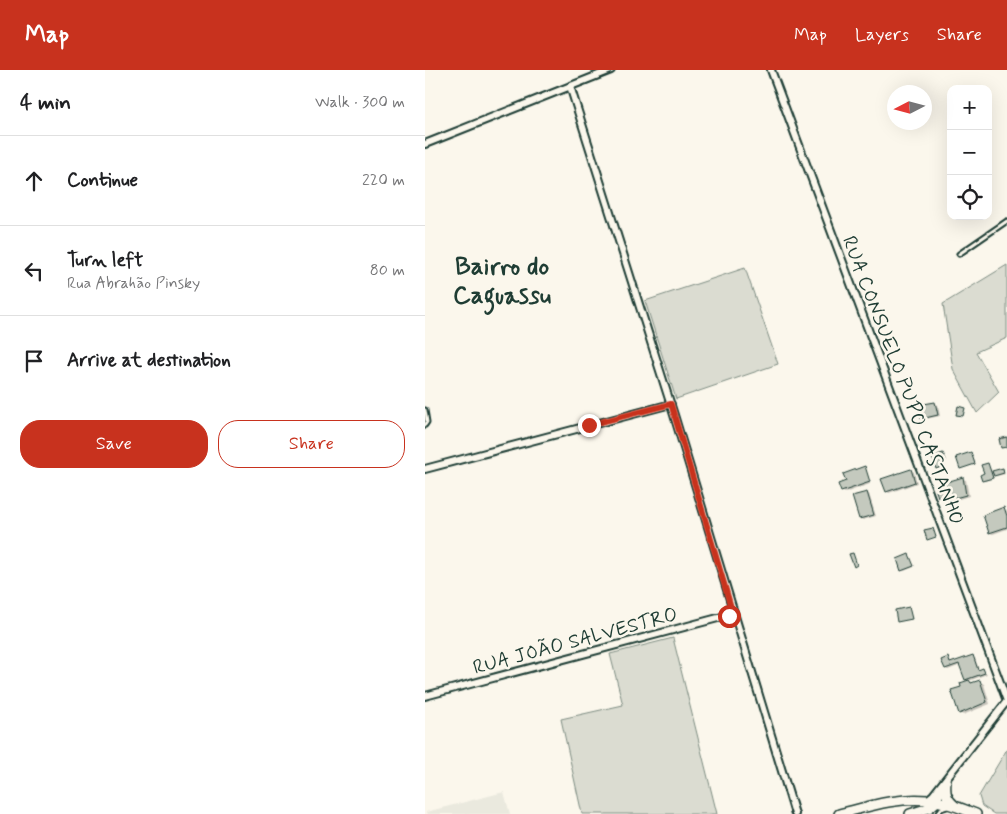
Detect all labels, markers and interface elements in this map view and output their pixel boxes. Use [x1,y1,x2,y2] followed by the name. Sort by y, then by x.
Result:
[25,20,69,51] text: Map
[794,23,827,47] text: Map
[855,23,909,47] text: Layers
[937,23,982,47] text: Share
[887,85,932,130] north arrow
[947,85,992,220] map controls
[947,85,992,130] button: +
[20,89,71,117] text: 4 min
[315,92,405,113] text: Walk · 300 m
[947,130,992,175] button: −
[20,167,48,195] icon: ahead
[67,168,138,193] text: Continue
[362,170,405,191] text: 220 m
[947,175,992,220] button: locate
[835,232,970,529] street label: RUA CONSUELO PUPO CASTANHO
[67,248,143,273] text: Turn left
[453,251,551,315] district label: Bairro do Caguassu
[20,257,48,285] icon: left
[370,260,405,281] text: 80 m
[67,273,200,294] text: Rua Abrahão Pinsky
[20,347,48,375] icon: arrive
[67,348,231,373] text: Arrive at destination
[578,414,601,437] route end
[20,420,208,468] button: Save
[218,420,405,468] button: Share
[470,601,681,682] street label: RUA JOÃO SALVESTRO
[718,605,741,628] route start

